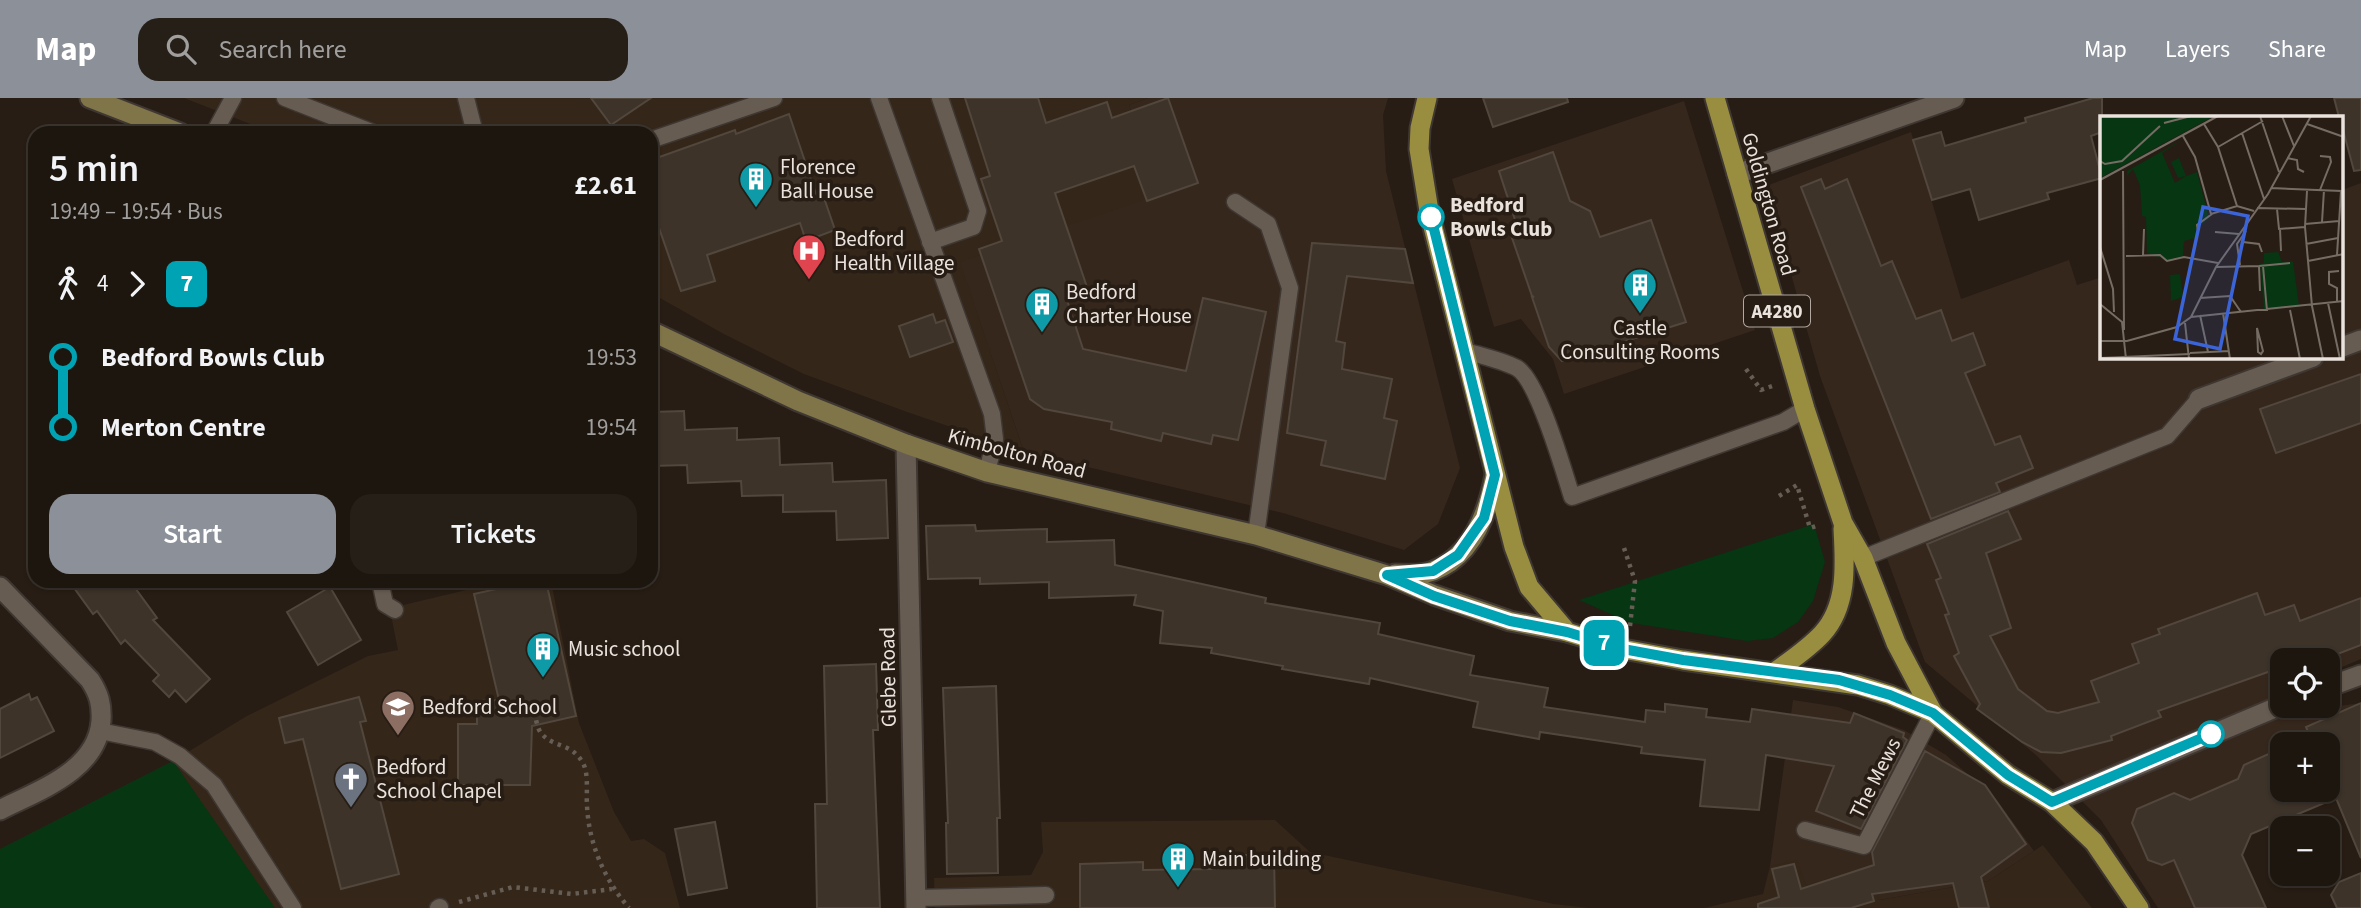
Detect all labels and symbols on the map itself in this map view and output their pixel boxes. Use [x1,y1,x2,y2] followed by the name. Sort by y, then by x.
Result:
[2100,116,2344,359] inset map
[1734,129,1804,279] street label: Goldington Road
[780,152,874,206] place label: Florence Ball House
[737,160,775,209] building icon: Florence Ball House
[1450,190,1552,244] place label: Bedford Bowls Club
[1418,204,1444,230] marker: Bedford Bowls Club
[834,224,954,278] place label: Bedford Health Village
[790,232,828,281] hospital icon: Bedford Health Village
[1621,266,1659,315] building icon: Castle Consulting Rooms
[1066,277,1192,331] place label: Bedford Charter House
[1023,285,1061,334] building icon: Bedford Charter House
[1744,295,1810,326] road number: A4280
[1560,313,1720,367] place label: Castle Consulting Rooms
[945,420,1089,486] street label: Kimbolton Road
[1581,620,1627,666] line badge: 7
[872,627,904,727] street label: Glebe Road
[524,630,562,679] building icon: Music school
[568,634,680,664] place label: Music school
[379,688,417,737] school or university icon: Bedford School
[422,692,557,722] place label: Bedford School
[2198,721,2224,747] unlabelled marker
[1842,732,1908,824] street label: The Mews
[376,752,502,806] place label: Bedford School Chapel
[332,760,370,809] church icon: Bedford School Chapel
[1159,840,1197,889] building icon: Main building
[1202,844,1322,874] place label: Main building

